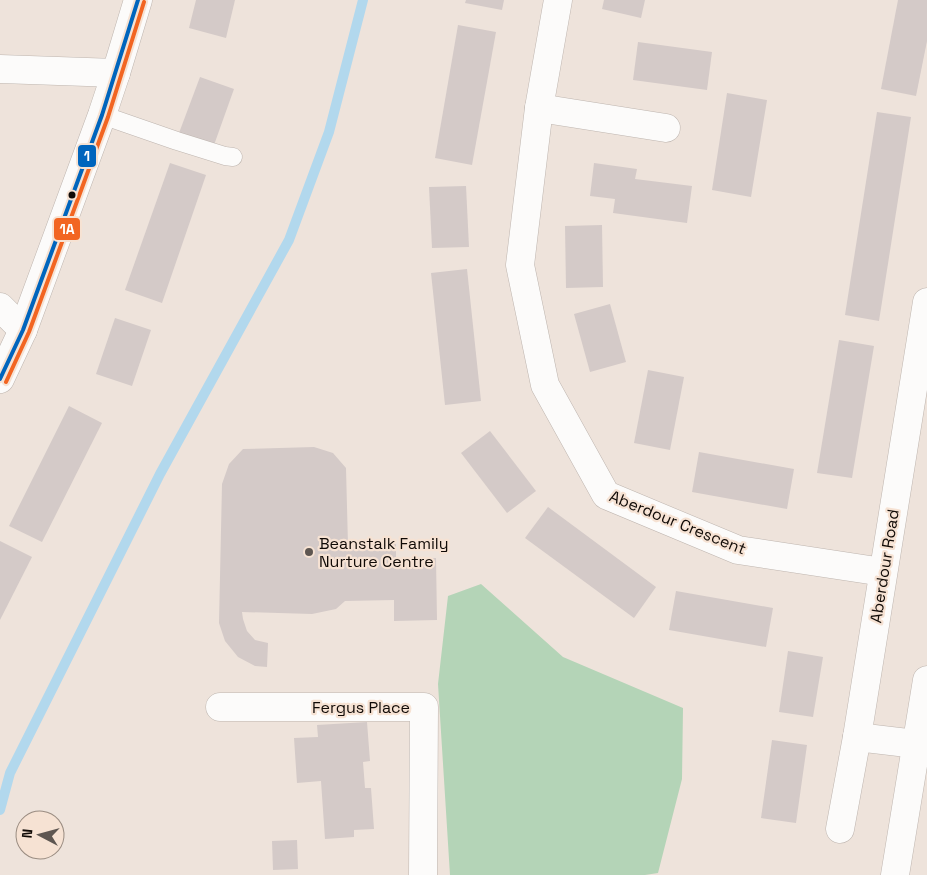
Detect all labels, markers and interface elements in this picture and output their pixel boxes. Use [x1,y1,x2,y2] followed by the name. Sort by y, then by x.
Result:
[77,144,97,168] line badge: 1
[84,147,90,165] text: 1
[67,190,77,200] unlabelled marker
[53,217,81,241] line badge: 1A
[59,220,75,238] text: 1A
[606,485,749,559] street label: Aberdour Crescent
[865,508,904,625] street label: Aberdour Road
[319,533,449,572] place label: Beanstalk Family Nurture Centre
[303,546,315,558] marker: Beanstalk Family Nurture Centre
[312,697,410,718] street label: Fergus Place
[15,810,65,860] north arrow
[18,828,37,839] text: N

